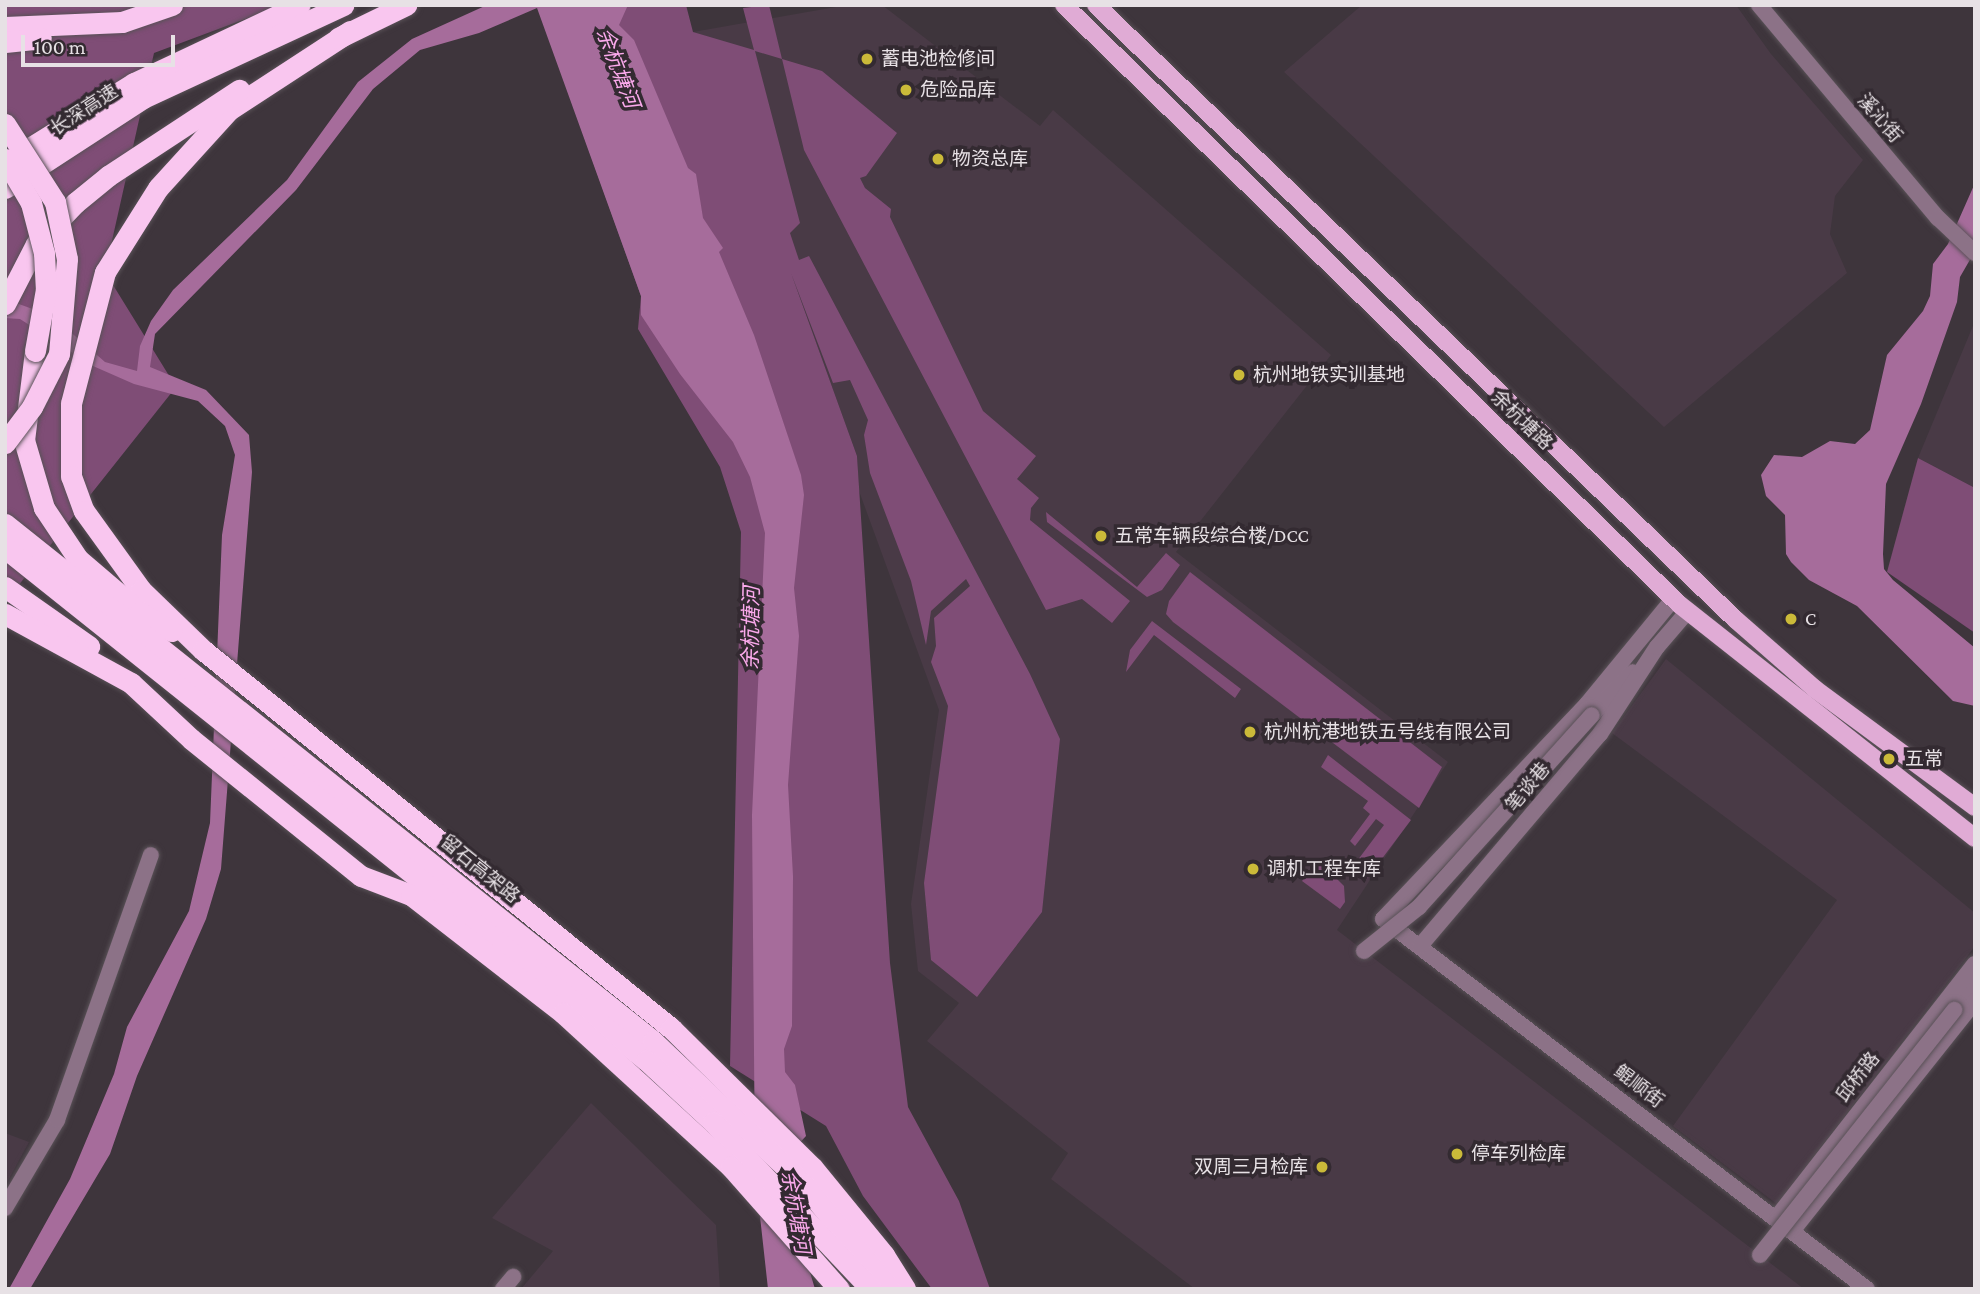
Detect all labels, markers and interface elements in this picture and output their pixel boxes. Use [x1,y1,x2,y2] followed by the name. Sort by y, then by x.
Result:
[24,21,178,65] scale bar
[591,24,645,112] water label: 余杭塘河
[34,35,86,59] text: 100 m
[881,48,995,70] place label: 蓄电池检修间
[859,51,875,67] marker: 蓄电池检修间
[920,79,996,101] place label: 危险品库
[46,80,122,140] street label: 长深高速
[898,82,914,98] marker: 危险品库
[1853,89,1907,147] street label: 溪沁街
[952,148,1028,170] place label: 物资总库
[930,151,946,167] marker: 物资总库
[1253,364,1405,386] place label: 杭州地铁实训基地
[1231,367,1247,383] marker: 杭州地铁实训基地
[1487,385,1557,455] street label: 余杭塘路
[1115,525,1309,547] place label: 五常车辆段综合楼/DCC
[1093,528,1109,544] marker: 五常车辆段综合楼/DCC
[738,586,764,670] water label: 余杭塘河
[1805,608,1816,630] place label: C
[1783,611,1799,627] marker: C
[1264,721,1511,743] place label: 杭州杭港地铁五号线有限公司
[1242,724,1258,740] marker: 杭州杭港地铁五号线有限公司
[1905,748,1943,770] place label: 五常
[1879,749,1899,769] marker: 五常
[1501,758,1555,816] street label: 笔谈巷
[436,830,524,908] street label: 留石高架路
[1267,858,1381,880] place label: 调机工程车库
[1245,861,1261,877] marker: 调机工程车库
[1831,1048,1885,1106] street label: 邱桥路
[1609,1060,1669,1112] street label: 鲲顺街
[1471,1143,1566,1165] place label: 停车列检库
[1449,1146,1465,1162] marker: 停车列检库
[1194,1156,1308,1178] place label: 双周三月检库
[1314,1159,1330,1175] marker: 双周三月检库
[776,1168,816,1256] water label: 余杭塘河

